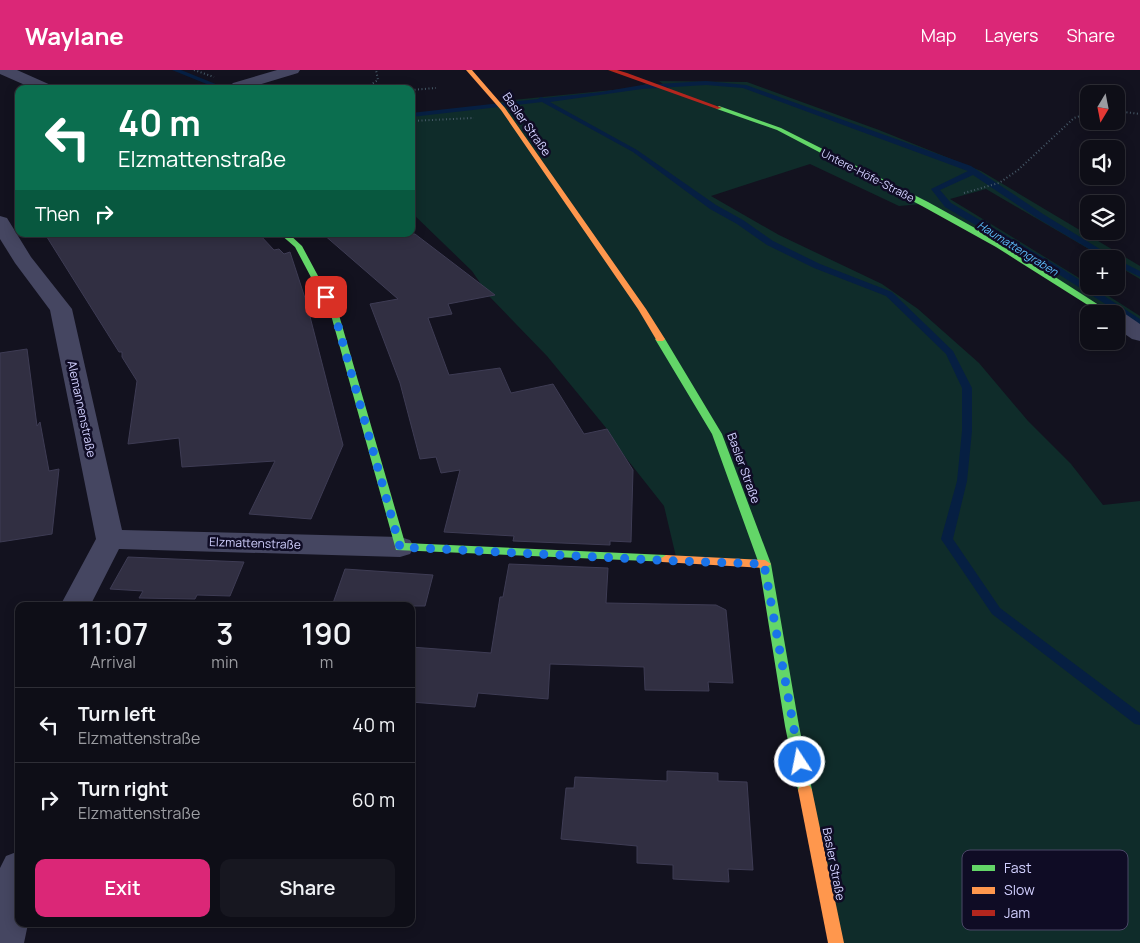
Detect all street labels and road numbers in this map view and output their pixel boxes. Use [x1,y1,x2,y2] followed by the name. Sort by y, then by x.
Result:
[499,89,555,159] street label: Basler Straße
[819,145,918,205] street label: Untere-Höfe-Straße
[63,359,101,459] street label: Alemannenstraße
[723,430,765,506] street label: Basler Straße
[209,533,301,553] street label: Elzmattenstraße
[819,826,849,902] street label: Basler Straße

